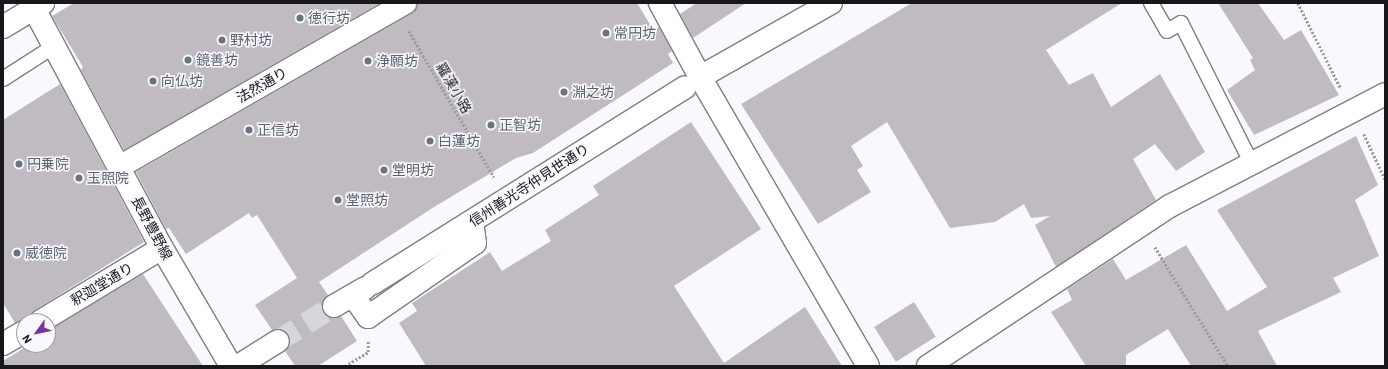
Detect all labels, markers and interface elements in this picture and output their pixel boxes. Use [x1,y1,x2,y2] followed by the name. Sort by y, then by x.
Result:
[308,10,350,26] place label: 徳行坊
[295,13,305,23] marker: 徳行坊
[614,25,656,41] place label: 常円坊
[601,28,611,38] marker: 常円坊
[230,32,272,48] place label: 野村坊
[217,35,227,45] marker: 野村坊
[196,52,238,68] place label: 鏡善坊
[376,53,418,69] place label: 浄願坊
[183,55,193,65] marker: 鏡善坊
[363,56,373,66] marker: 浄願坊
[433,60,475,116] street label: 羅漢小路
[234,64,290,106] street label: 法然通り
[161,73,203,89] place label: 向仏坊
[148,76,158,86] marker: 向仏坊
[572,84,614,100] place label: 淵之坊
[559,87,569,97] marker: 淵之坊
[499,117,541,133] place label: 正智坊
[486,120,496,130] marker: 正智坊
[257,122,299,138] place label: 正信坊
[244,125,254,135] marker: 正信坊
[438,133,480,149] place label: 白蓮坊
[425,136,435,146] marker: 白蓮坊
[466,140,592,230] street label: 信州善光寺仲見世通り
[27,156,69,172] place label: 円乗院
[14,159,24,169] marker: 円乗院
[392,162,434,178] place label: 堂明坊
[379,165,389,175] marker: 堂明坊
[87,170,129,186] place label: 玉照院
[74,173,84,183] marker: 玉照院
[346,192,388,208] place label: 堂照坊
[128,193,176,263] street label: 長野豊野線
[333,195,343,205] marker: 堂照坊
[25,245,67,261] place label: 威徳院
[12,248,22,258] marker: 威徳院
[68,259,136,309] street label: 釈迦堂通り
[16,313,56,353] north arrow
[19,333,34,346] text: N

